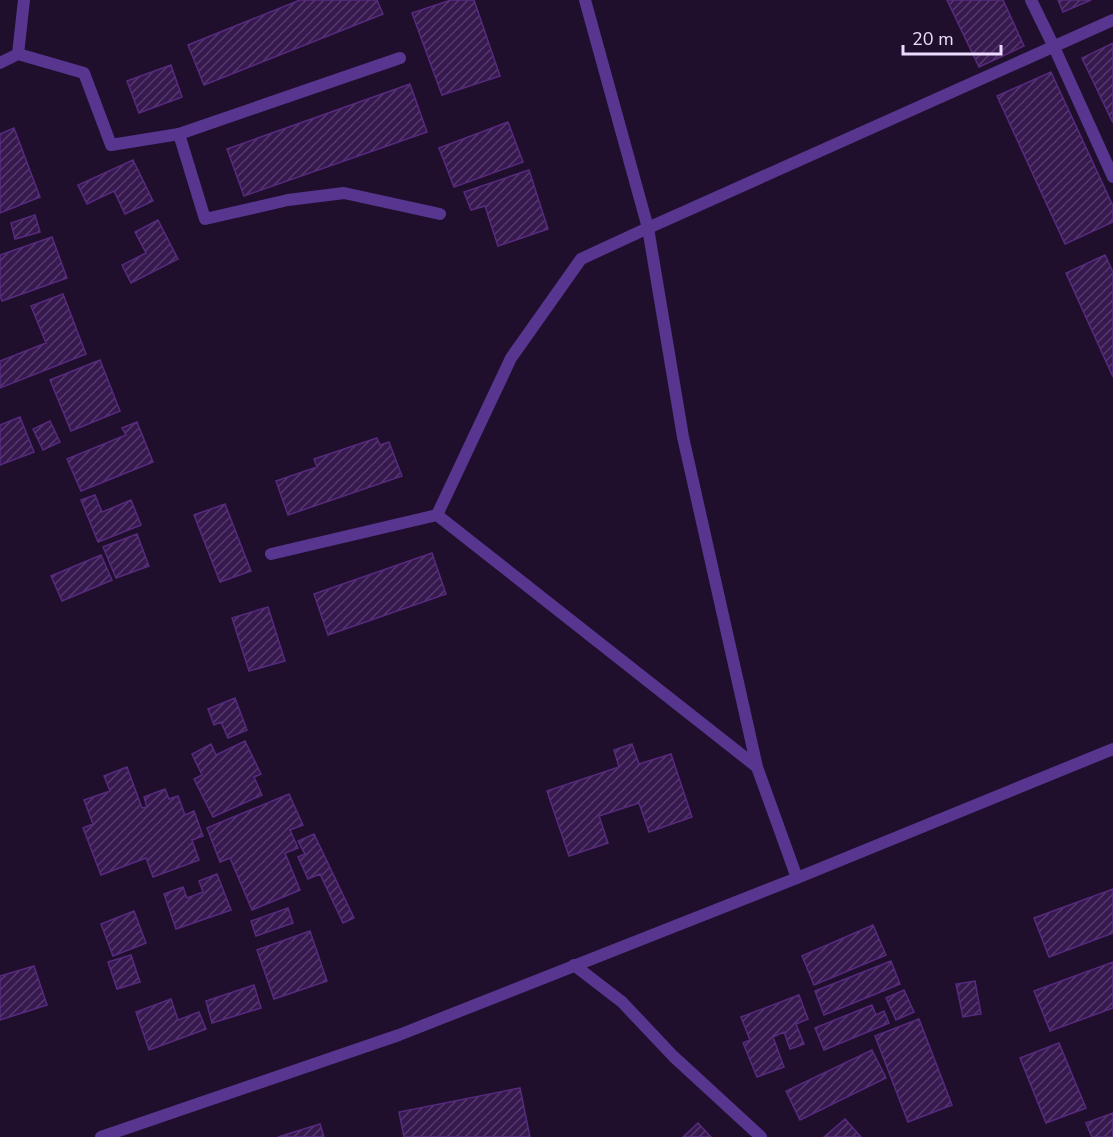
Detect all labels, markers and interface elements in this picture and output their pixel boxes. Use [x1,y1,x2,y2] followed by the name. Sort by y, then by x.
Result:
[903,18,1000,56] scale bar
[912,27,954,51] text: 20 m

